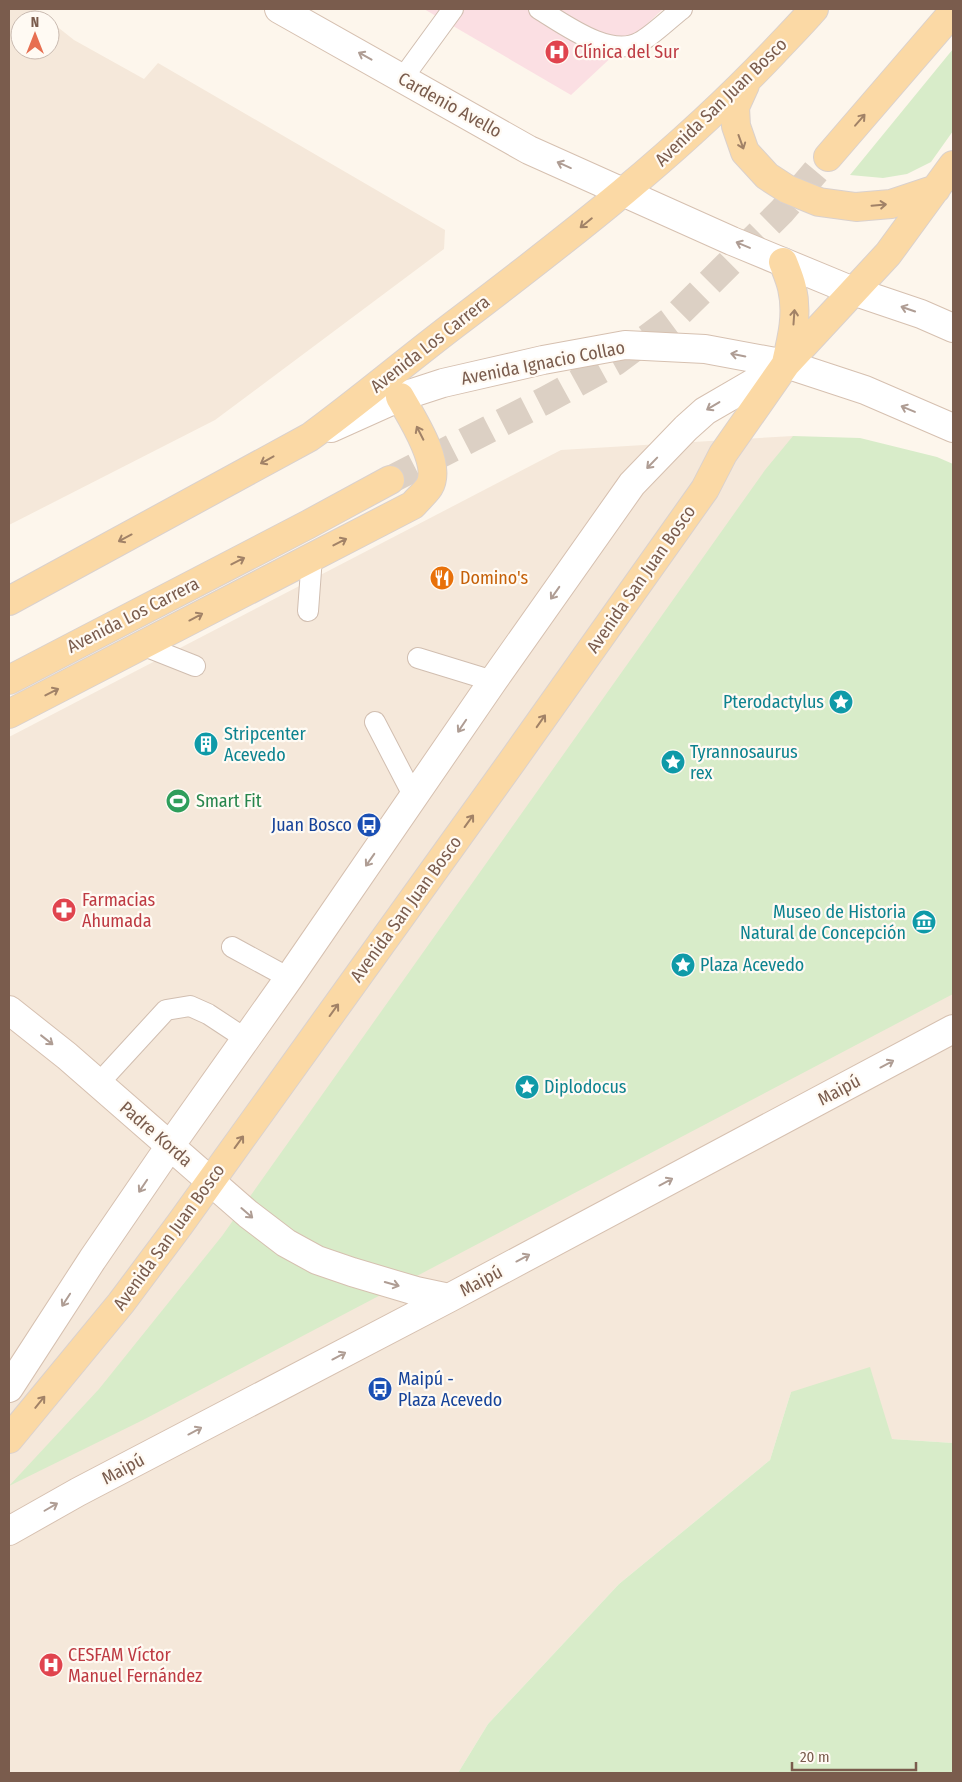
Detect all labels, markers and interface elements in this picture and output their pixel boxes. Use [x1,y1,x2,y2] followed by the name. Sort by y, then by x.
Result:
[10,10,60,60] north arrow
[31,14,39,31] text: N
[650,33,792,171] street label: Avenida San Juan Bosco
[544,39,570,65] hospital icon: Clínica del Sur
[574,41,680,63] place label: Clínica del Sur
[359,51,373,61] one-way arrow
[394,67,506,143] street label: Cardenio Avello
[854,114,865,127] one-way arrow
[737,133,746,149] one-way arrow
[557,160,572,170] one-way arrow
[871,201,887,210] one-way arrow
[580,217,593,228] one-way arrow
[736,240,751,250] one-way arrow
[366,291,494,397] street label: Avenida Los Carrera
[901,304,916,313] one-way arrow
[790,309,799,325] one-way arrow
[459,336,627,390] street label: Avenida Ignacio Collao
[730,350,746,359] one-way arrow
[707,402,721,412] one-way arrow
[901,403,916,413] one-way arrow
[415,425,425,440] one-way arrow
[261,456,275,466] one-way arrow
[646,457,658,469] one-way arrow
[582,501,700,657] street label: Avenida San Juan Bosco
[117,533,132,543] one-way arrow
[333,537,348,547] one-way arrow
[231,556,246,566] one-way arrow
[429,565,455,591] restaurant icon: Domino's
[460,567,529,589] place label: Domino's
[63,572,203,658] street label: Avenida Los Carrera
[550,586,560,600] one-way arrow
[188,612,203,621] one-way arrow
[44,687,59,696] one-way arrow
[828,689,854,715] place icon: Pterodactylus
[723,691,824,713] place label: Pterodactylus
[536,714,546,728] one-way arrow
[457,719,467,733] one-way arrow
[224,723,306,766] place label: Stripcenter Acevedo
[193,731,219,757] building icon: Stripcenter Acevedo
[690,741,798,784] place label: Tyrannosaurus rex
[660,749,686,775] place icon: Tyrannosaurus rex
[165,788,191,814] sports icon: Smart Fit
[196,790,262,812] place label: Smart Fit
[356,812,382,838] bus stop icon: Juan Bosco
[271,814,352,836] place label: Juan Bosco
[464,814,474,828] one-way arrow
[346,832,466,986] street label: Avenida San Juan Bosco
[365,853,375,867] one-way arrow
[82,889,156,932] place label: Farmacias Ahumada
[51,897,77,923] pharmacy icon: Farmacias Ahumada
[740,901,906,944] place label: Museo de Historia Natural de Concepción
[911,909,937,935] museum icon: Museo de Historia Natural de Concepción
[670,952,696,978] place icon: Plaza Acevedo
[700,954,804,976] place label: Plaza Acevedo
[329,1003,339,1017] one-way arrow
[40,1035,54,1045] one-way arrow
[879,1059,894,1068] one-way arrow
[814,1070,864,1110] street label: Maipú
[514,1074,540,1100] place icon: Diplodocus
[544,1076,627,1098] place label: Diplodocus
[115,1097,197,1172] street label: Padre Korda
[234,1135,244,1149] one-way arrow
[109,1160,229,1314] street label: Avenida San Juan Bosco
[659,1177,674,1187] one-way arrow
[138,1179,148,1193] one-way arrow
[241,1208,254,1219] one-way arrow
[515,1253,530,1263] one-way arrow
[456,1261,506,1301] street label: Maipú
[383,1280,399,1290] one-way arrow
[61,1293,71,1307] one-way arrow
[331,1351,346,1361] one-way arrow
[398,1368,502,1411] place label: Maipú - Plaza Acevedo
[367,1376,393,1402] bus stop icon: Maipú - Plaza Acevedo
[34,1396,45,1409] one-way arrow
[187,1426,202,1436] one-way arrow
[98,1449,148,1489] street label: Maipú
[44,1502,58,1512] one-way arrow
[68,1644,202,1687] place label: CESFAM Víctor Manuel Fernández
[38,1652,64,1678] hospital icon: CESFAM Víctor Manuel Fernández
[792,1740,916,1772] scale bar
[800,1748,830,1766] text: 20 m

